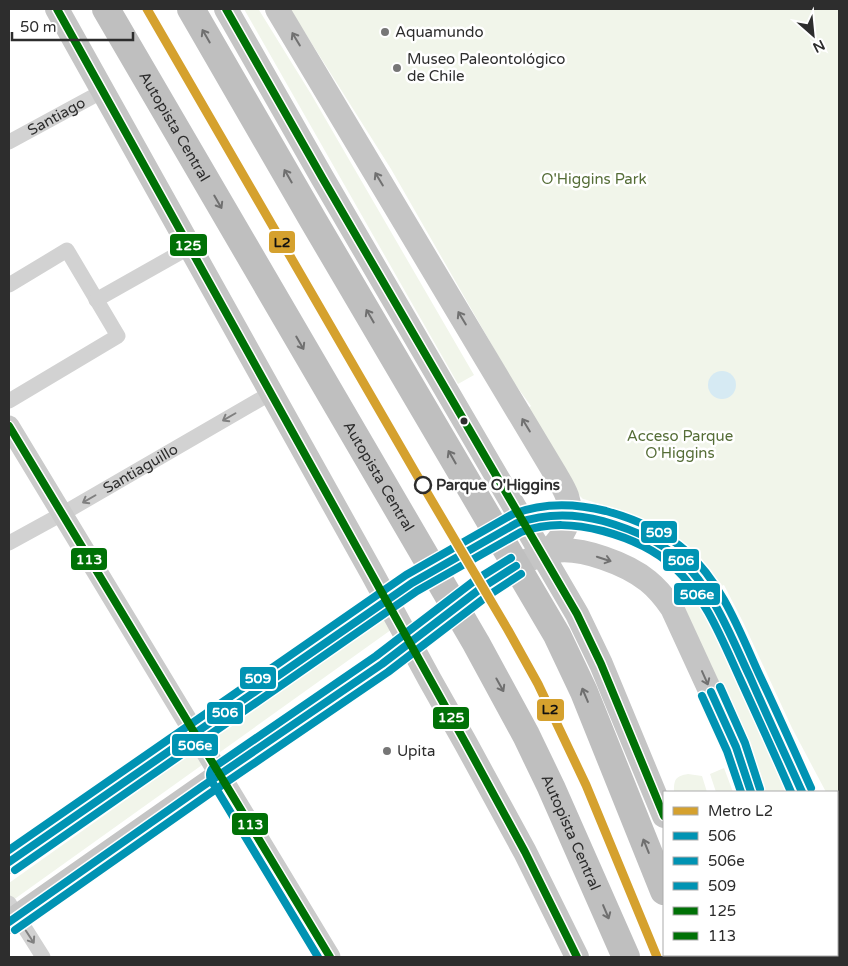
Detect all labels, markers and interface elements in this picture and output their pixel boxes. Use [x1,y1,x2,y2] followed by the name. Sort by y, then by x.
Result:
[12,10,134,42] scale bar
[788,10,838,60] north arrow
[20,18,57,36] text: 50 m
[395,23,484,41] place label: Aquamundo
[379,26,391,38] marker: Aquamundo
[201,29,211,43] one-way arrow
[291,32,301,46] one-way arrow
[810,36,828,56] text: N
[407,50,565,85] place label: Museo Paleontológico de Chile
[391,62,403,74] marker: Museo Paleontológico de Chile
[135,68,214,185] street label: Autopista Central
[24,93,89,139] street label: Santiago
[282,170,292,184] one-way arrow
[541,170,647,188] park label: O'Higgins Park
[374,171,384,186] one-way arrow
[213,195,223,209] one-way arrow
[268,230,296,254] line badge: L2
[169,233,208,257] line badge: 125
[274,234,291,251] text: L2
[175,237,201,254] text: 125
[364,310,374,324] one-way arrow
[456,312,466,326] one-way arrow
[295,335,305,350] one-way arrow
[222,412,237,422] one-way arrow
[459,416,469,426] unlabelled marker
[339,418,418,535] street label: Autopista Central
[520,419,530,433] one-way arrow
[627,427,733,462] park label: Acceso Parque O'Higgins
[100,440,181,497] street label: Santiaguillo
[447,450,457,464] one-way arrow
[414,476,432,494] marker: Parque O'Higgins
[436,476,560,495] place label: Parque O'Higgins
[82,494,96,504] one-way arrow
[640,520,678,544] line badge: 509
[646,524,672,541] text: 509
[70,547,108,571] line badge: 113
[662,548,700,572] line badge: 506
[76,551,102,568] text: 113
[668,552,694,569] text: 506
[596,555,612,564] one-way arrow
[673,582,721,606] line badge: 506e
[680,586,714,603] text: 506e
[239,666,277,690] line badge: 509
[245,670,271,687] text: 509
[700,670,710,685] one-way arrow
[495,678,505,693] one-way arrow
[580,688,590,703] one-way arrow
[536,698,565,722] line badge: L2
[206,701,244,725] line badge: 506
[542,701,559,718] text: L2
[212,704,238,721] text: 506
[432,706,470,730] line badge: 125
[438,709,464,726] text: 125
[171,733,219,757] line badge: 506e
[178,737,212,754] text: 506e
[397,742,435,760] place label: Upita
[381,745,393,757] marker: Upita
[537,772,604,893] street label: Autopista Central
[663,791,838,956] legend
[708,802,773,820] text: Metro L2
[231,812,269,836] line badge: 113
[237,816,263,833] text: 113
[708,827,736,845] text: 506
[641,838,650,854] one-way arrow
[708,852,745,870] text: 506e
[708,877,736,895] text: 509
[708,902,736,920] text: 125
[602,904,611,919] one-way arrow
[708,927,736,945] text: 113
[25,929,35,943] one-way arrow

